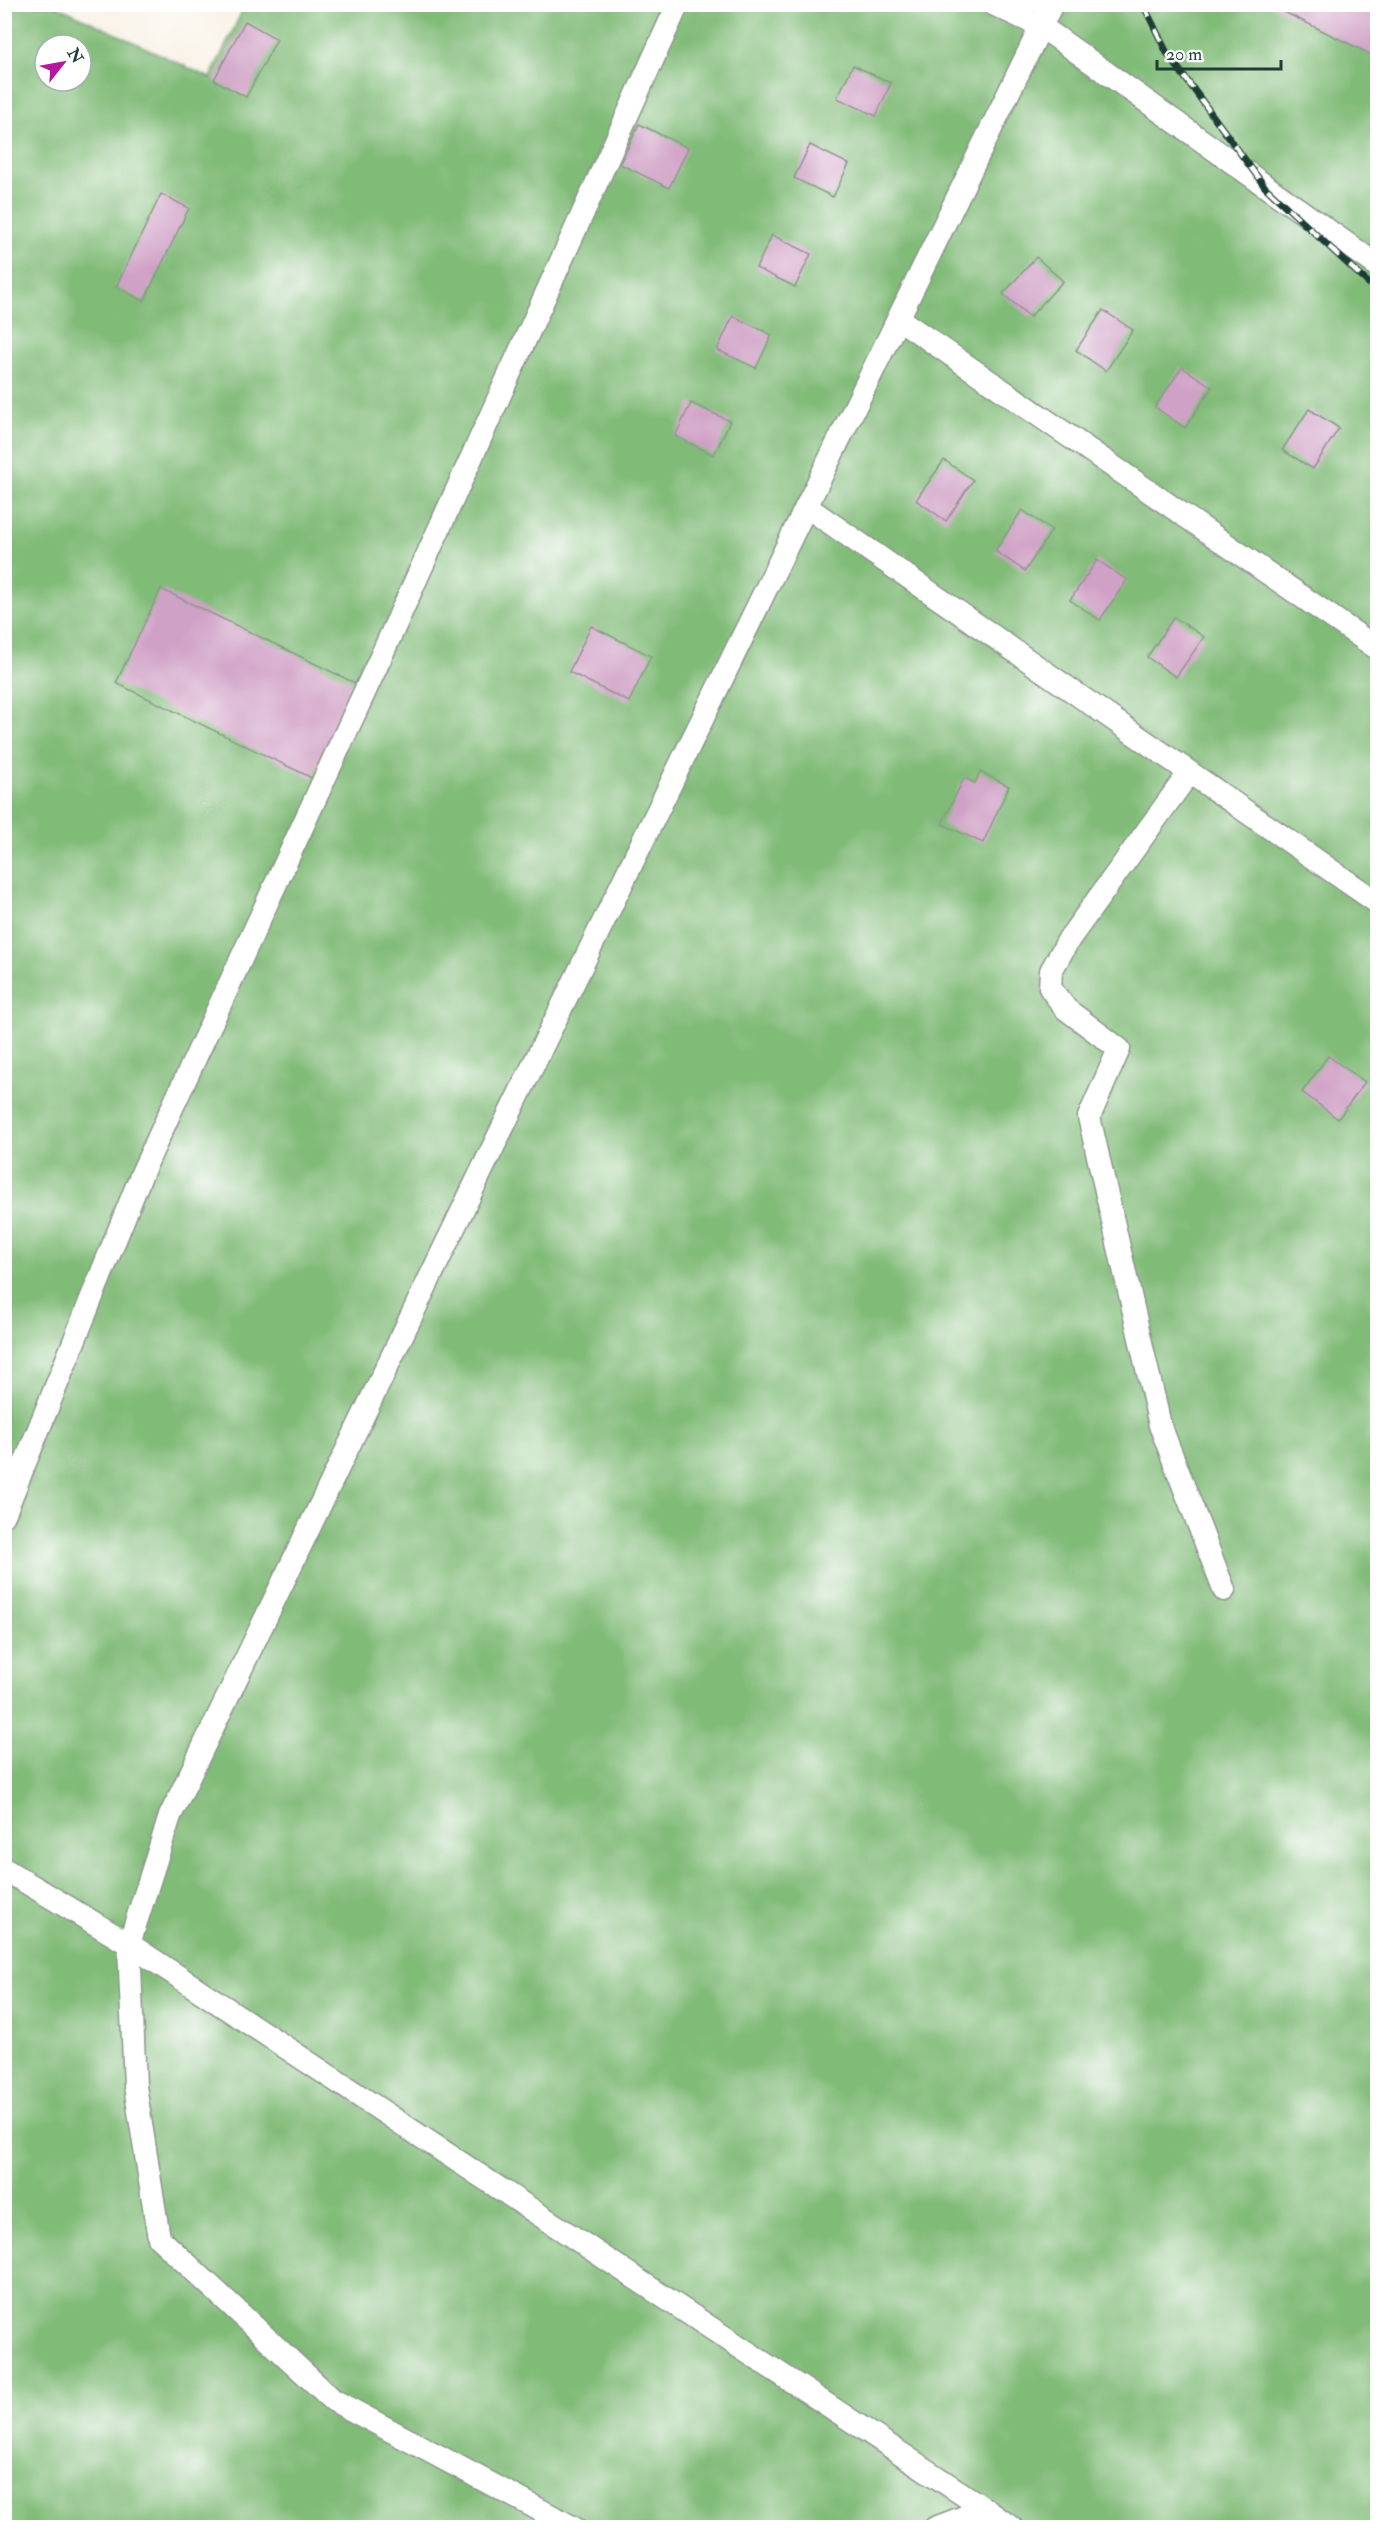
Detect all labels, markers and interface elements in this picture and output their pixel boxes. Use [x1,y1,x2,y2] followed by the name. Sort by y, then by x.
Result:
[33,33,93,93] north arrow
[1157,33,1282,71] scale bar
[1166,43,1202,66] text: 20 m
[62,44,88,68] text: N

